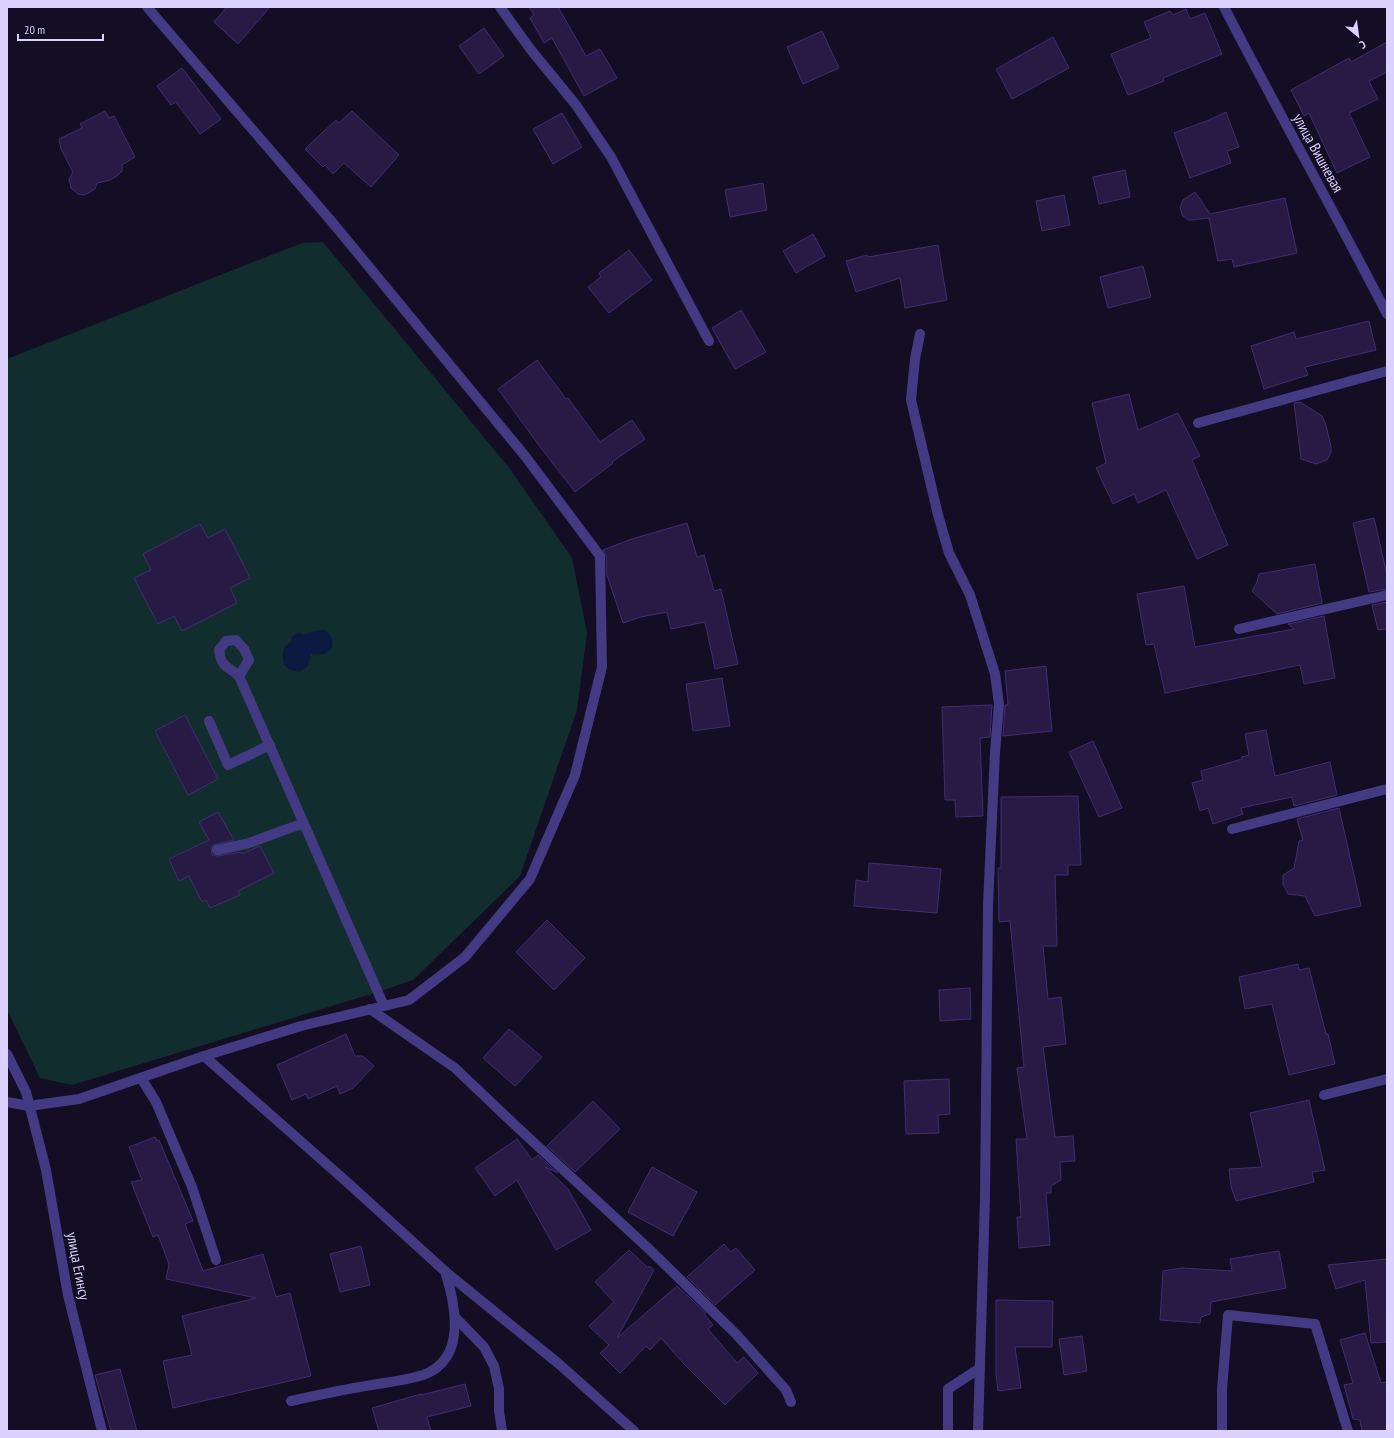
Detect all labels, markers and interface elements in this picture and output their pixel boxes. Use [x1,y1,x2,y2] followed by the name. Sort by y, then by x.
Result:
[18,16,103,42] scale bar
[1338,16,1378,56] north arrow
[24,22,45,37] text: 20 m
[1357,37,1368,52] text: С
[1289,110,1348,196] street label: улица Вишневая
[63,1230,94,1302] street label: улица Егинсу

